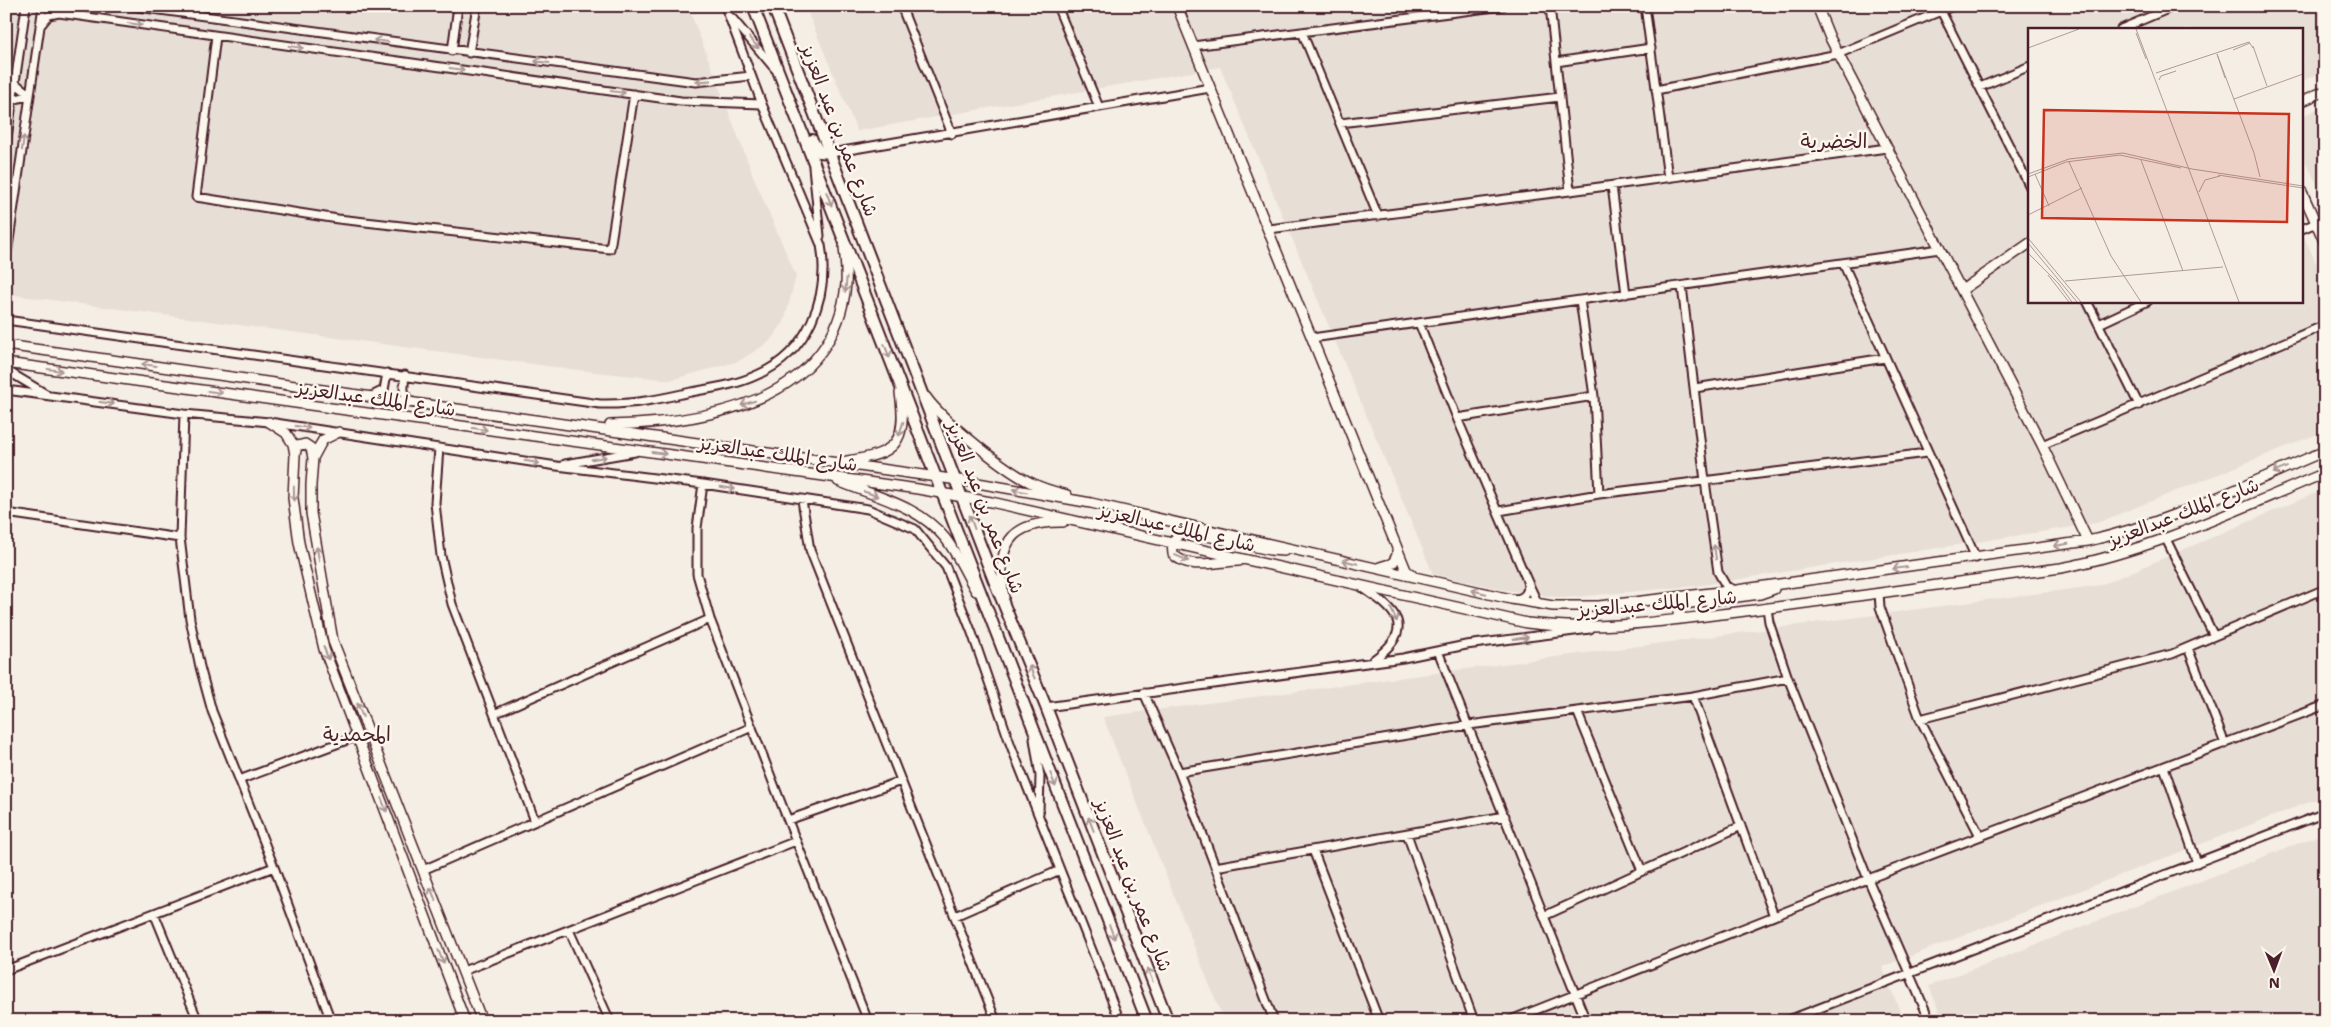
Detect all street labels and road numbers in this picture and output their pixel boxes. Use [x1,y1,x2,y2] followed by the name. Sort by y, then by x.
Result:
[793,38,884,221] street label: شارع عمر بن عبد العزيز
[293,375,457,423] street label: شارع الملك عبدالعزيز
[939,415,1030,598] street label: شارع عمر بن عبد العزيز
[695,430,859,478] street label: شارع الملك عبدالعزيز
[2102,472,2263,555] street label: شارع الملك عبدالعزيز
[1094,497,1258,559] street label: شارع الملك عبدالعزيز
[1574,584,1738,624] street label: شارع الملك عبدالعزيز
[1087,793,1178,976] street label: شارع عمر بن عبد العزيز

